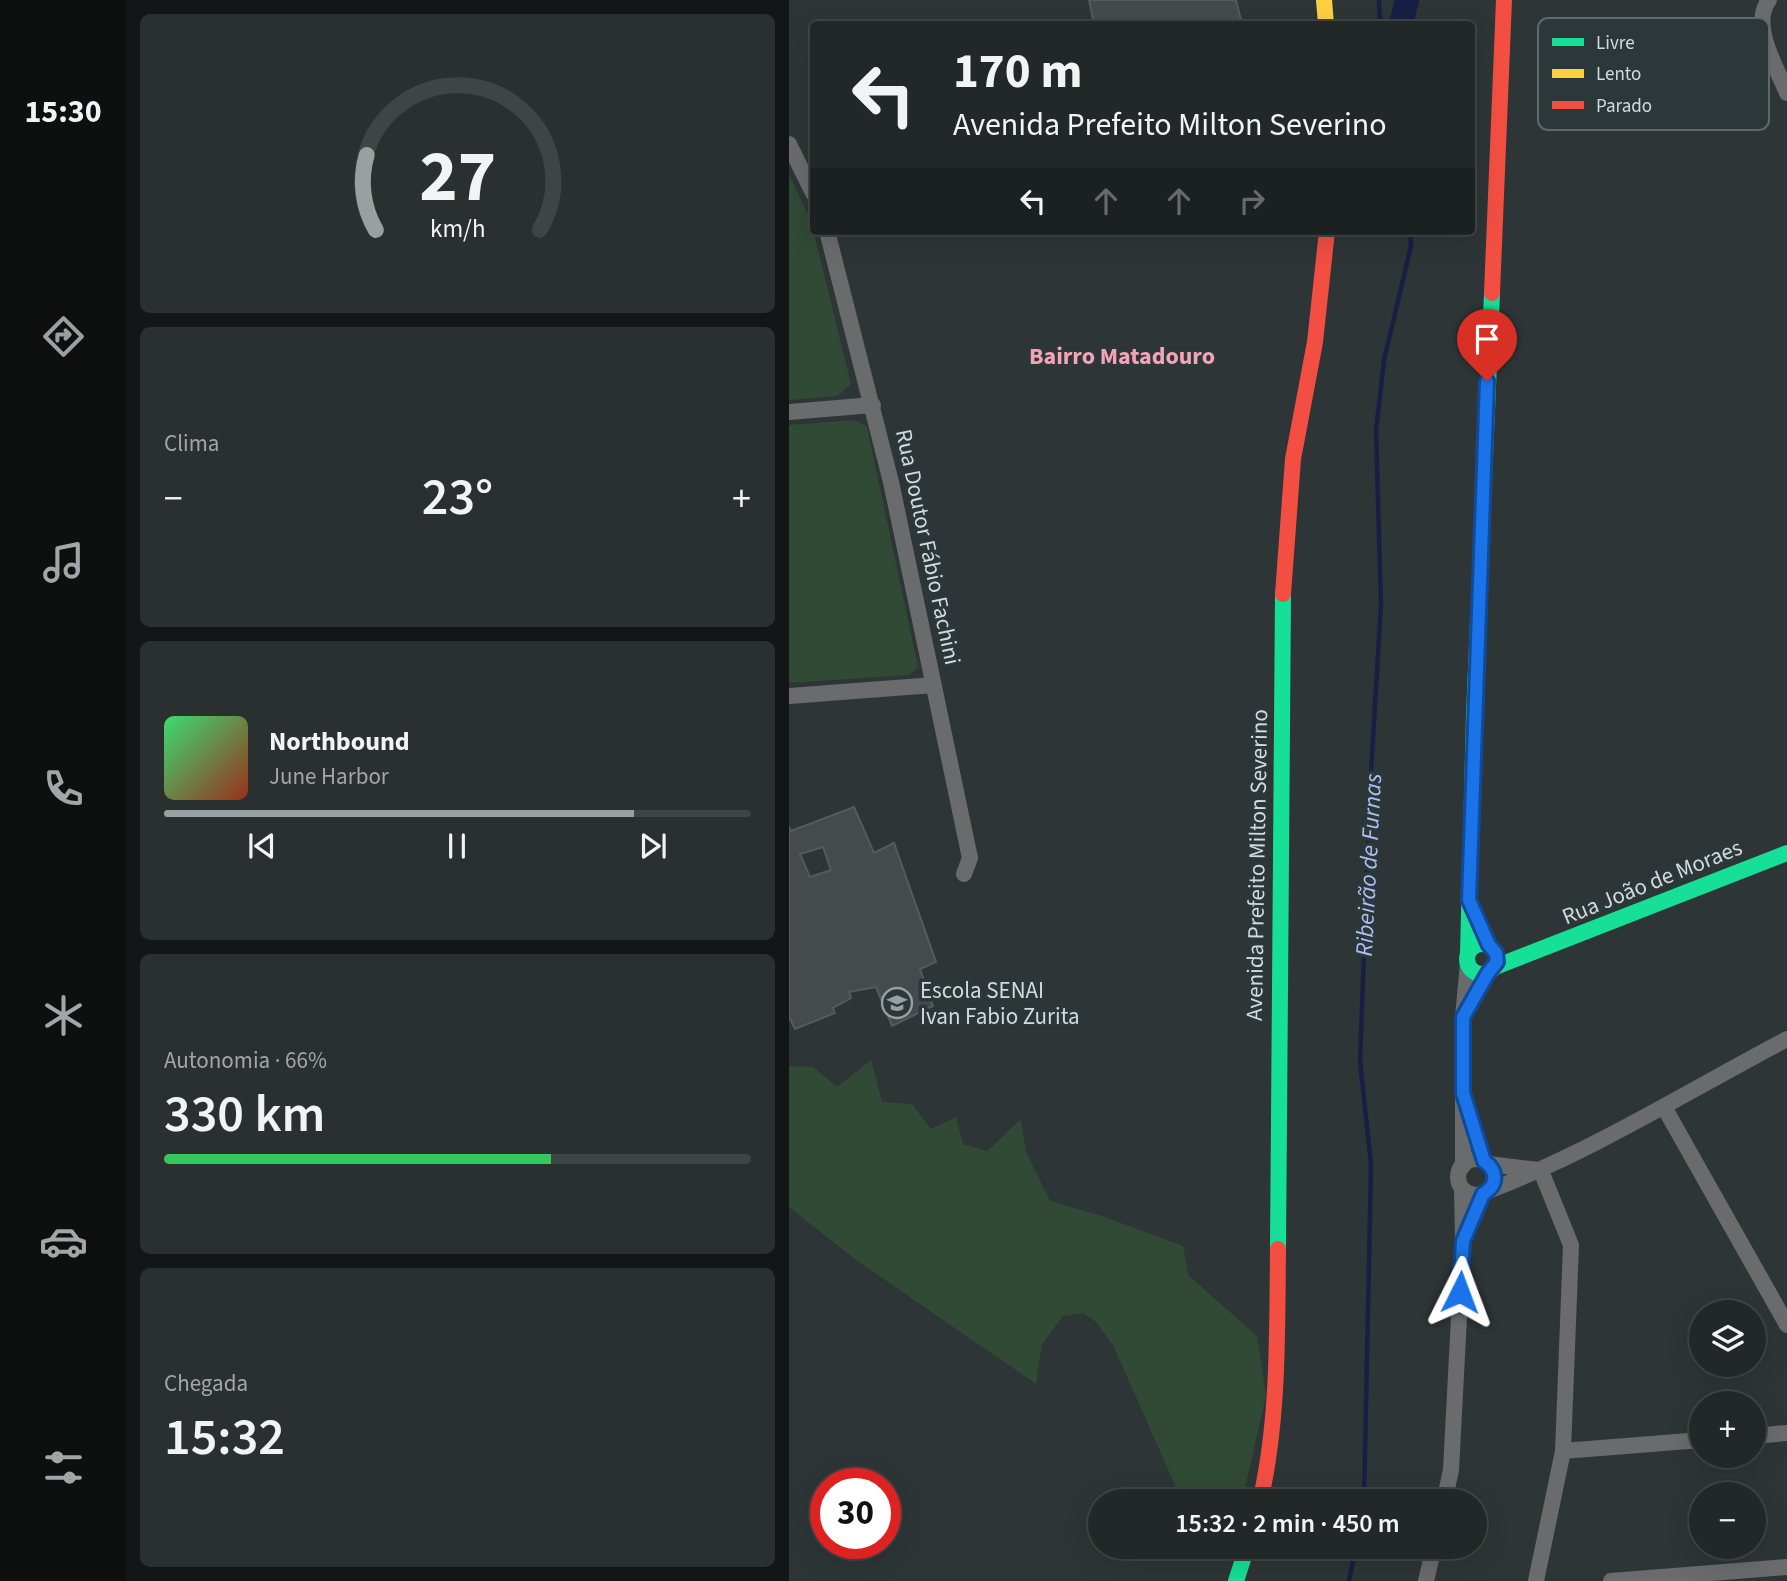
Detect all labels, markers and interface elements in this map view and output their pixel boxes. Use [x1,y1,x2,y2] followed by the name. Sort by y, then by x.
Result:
[1538,18,1769,130] legend
[1596,30,1635,57] text: Livre
[953,37,1082,107] text: 170 m
[838,49,929,140] icon: left
[1596,61,1641,88] text: Lento
[24,89,102,135] text: 15:30
[1596,93,1652,120] text: Parado
[953,102,1387,148] text: Avenida Prefeito Milton Severino
[419,125,496,229] text: 27
[1014,182,1052,220] icon: left
[1087,182,1125,220] icon: ahead
[1160,182,1198,220] icon: ahead
[1233,182,1271,220] icon: right
[430,211,485,247] text: km/h
[1457,309,1517,381] pin
[39,312,88,361] icon: directions
[1468,320,1506,358] icon: arrive
[1029,339,1215,374] district label: Bairro Matadouro
[887,426,969,668] street label: Rua Doutor Fábio Fachini
[164,427,219,460] text: Clima
[422,461,493,535] text: 23°
[164,472,183,526] text: −
[732,472,751,526] text: +
[39,538,88,587] icon: music
[1238,709,1276,1021] street label: Avenida Prefeito Milton Severino
[269,723,410,760] text: Northbound
[269,760,389,793] text: June Harbor
[39,764,88,813] icon: phone
[1347,772,1391,957] water label: Ribeirão de Furnas
[243,827,281,865] icon: previous
[438,827,476,865] icon: pause
[634,827,672,865] icon: next
[1557,831,1747,933] street label: Rua João de Moraes
[920,974,1080,1033] place label: Escola SENAI Ivan Fabio Zurita
[880,986,914,1020] school or university icon: Escola SENAI Ivan Fabio Zurita
[39,991,88,1040] icon: climate
[164,1044,327,1077] text: Autonomia · 66%
[164,1078,325,1152] text: 330 km
[39,1217,88,1266] icon: car
[1423,1255,1497,1329] position arrow
[1689,1300,1766,1559] map controls
[1689,1300,1766,1377] button: layers
[164,1367,248,1400] text: Chegada
[1689,1391,1766,1468] button: +
[164,1401,285,1475] text: 15:32
[39,1443,88,1492] icon: filters
[810,1468,901,1559] speed limit sign: 30
[1689,1482,1766,1559] button: −
[1175,1505,1400,1542] text: 15:32 · 2 min · 450 m

